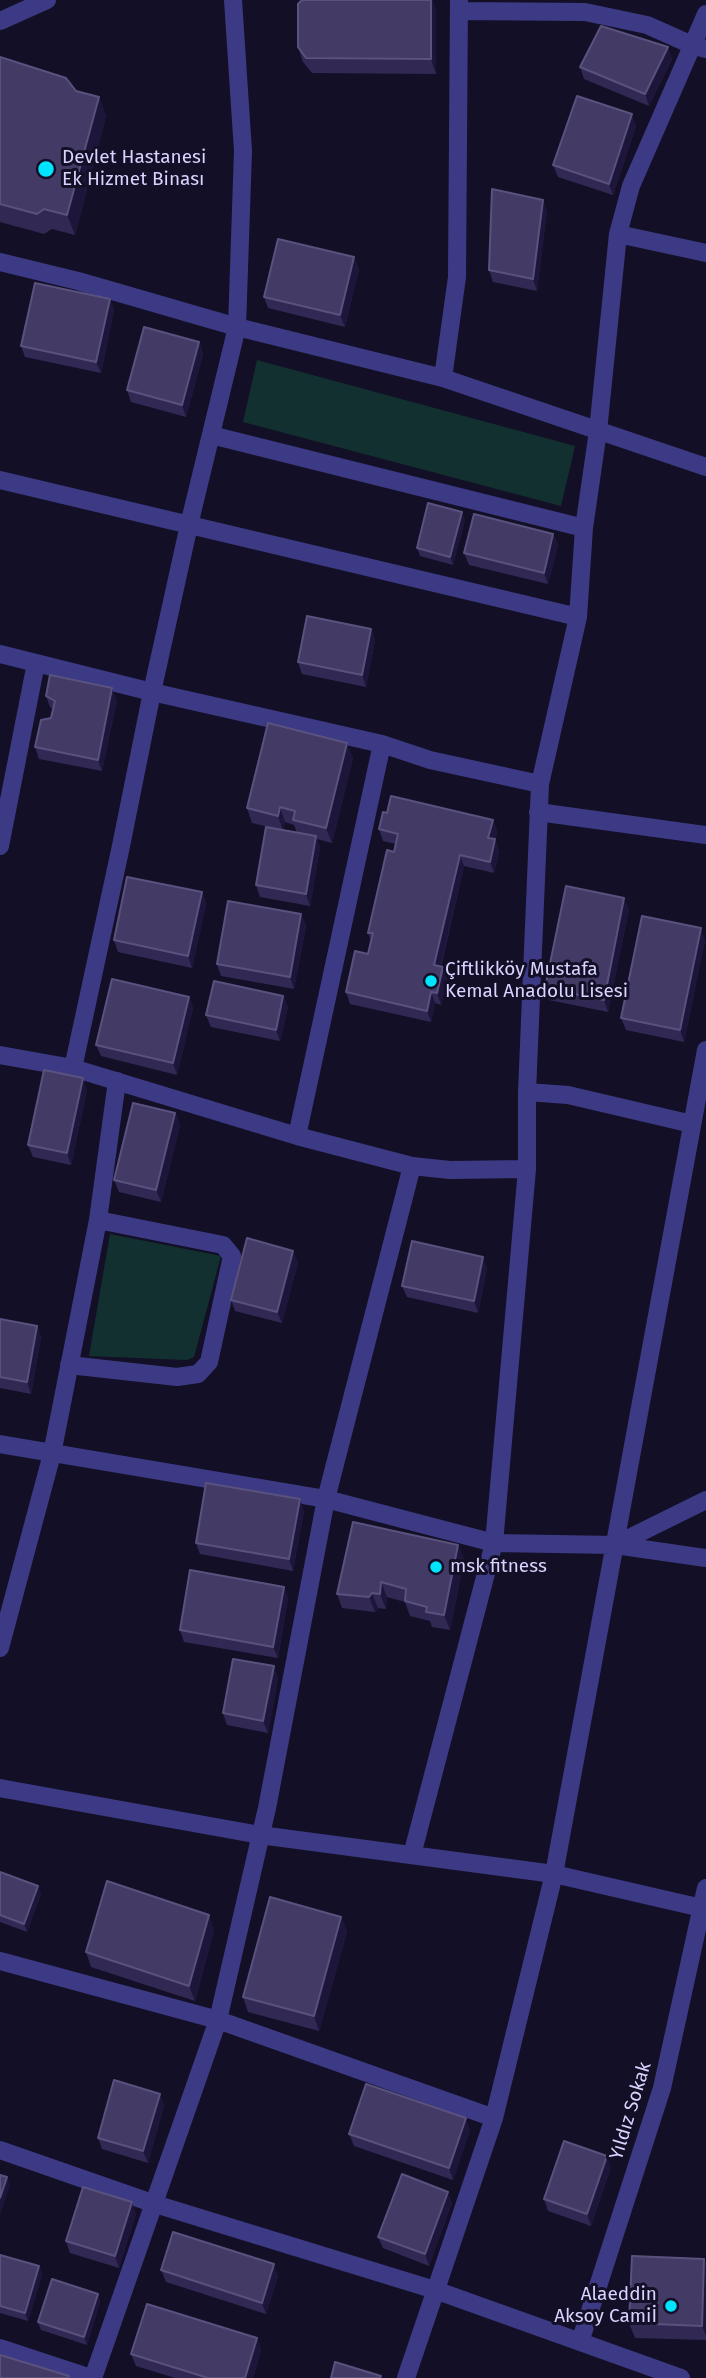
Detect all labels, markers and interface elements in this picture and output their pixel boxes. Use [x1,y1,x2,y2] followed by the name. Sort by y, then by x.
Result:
[62,147,206,191] place label: Devlet Hastanesi Ek Hizmet Binası
[36,159,56,179] marker: Devlet Hastanesi Ek Hizmet Binası
[445,959,628,1003] place label: Çiftlikköy Mustafa Kemal Anadolu Lisesi
[423,973,439,989] marker: Çiftlikköy Mustafa Kemal Anadolu Lisesi
[450,1556,547,1578] place label: msk fitness
[428,1559,444,1575] marker: msk fitness
[605,2059,657,2163] street label: Yıldız Sokak
[554,2284,657,2328] place label: Alaeddin Aksoy Camiİ
[663,2298,679,2314] marker: Alaeddin Aksoy Camiİ

